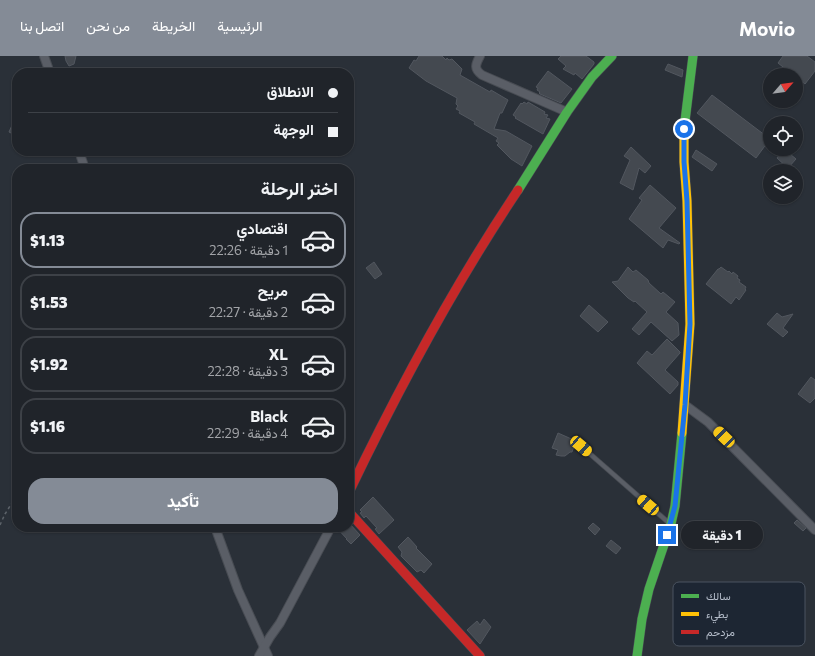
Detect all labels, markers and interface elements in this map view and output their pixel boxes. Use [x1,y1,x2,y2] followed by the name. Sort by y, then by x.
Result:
[20,17,64,34] text: اتصل بنا
[86,17,130,34] text: من نحن
[152,17,195,34] text: الخريطة
[217,17,263,34] text: الرئيسية
[739,17,795,40] text: Movio
[763,68,803,108] north arrow
[763,68,803,204] map controls
[267,82,314,100] text: الانطلاق
[763,116,803,156] button: locate
[273,120,314,138] text: الوجهة
[675,120,693,138] route start
[763,164,803,204] button: layers
[261,177,338,199] text: اختر الرحلة
[236,219,288,237] text: اقتصادي
[300,222,336,258] icon: car
[30,231,65,249] text: $1.13
[209,242,288,258] text: 1 دقيقة · 22:26
[258,281,288,299] text: مريح
[300,284,336,320] icon: car
[30,293,68,311] text: $1.53
[209,304,288,320] text: 2 دقيقة · 22:27
[269,345,288,363] text: XL
[300,346,336,382] icon: car
[30,355,68,373] text: $1.92
[207,363,288,379] text: 3 دقيقة · 22:28
[250,407,288,425] text: Black
[300,408,336,444] icon: car
[30,417,65,435] text: $1.16
[711,424,737,450] car
[207,425,288,441] text: 4 دقيقة · 22:29
[568,434,594,458] car
[28,478,338,524] button: تأكيد
[635,493,661,517] car
[681,521,763,549] callout: 1 دقيقة
[658,526,676,544] route end
[702,527,742,543] text: 1 دقيقة
[673,582,805,646] legend
[706,589,731,602] text: سالك
[706,607,728,624] text: بطيء
[706,625,735,640] text: مزدحم

